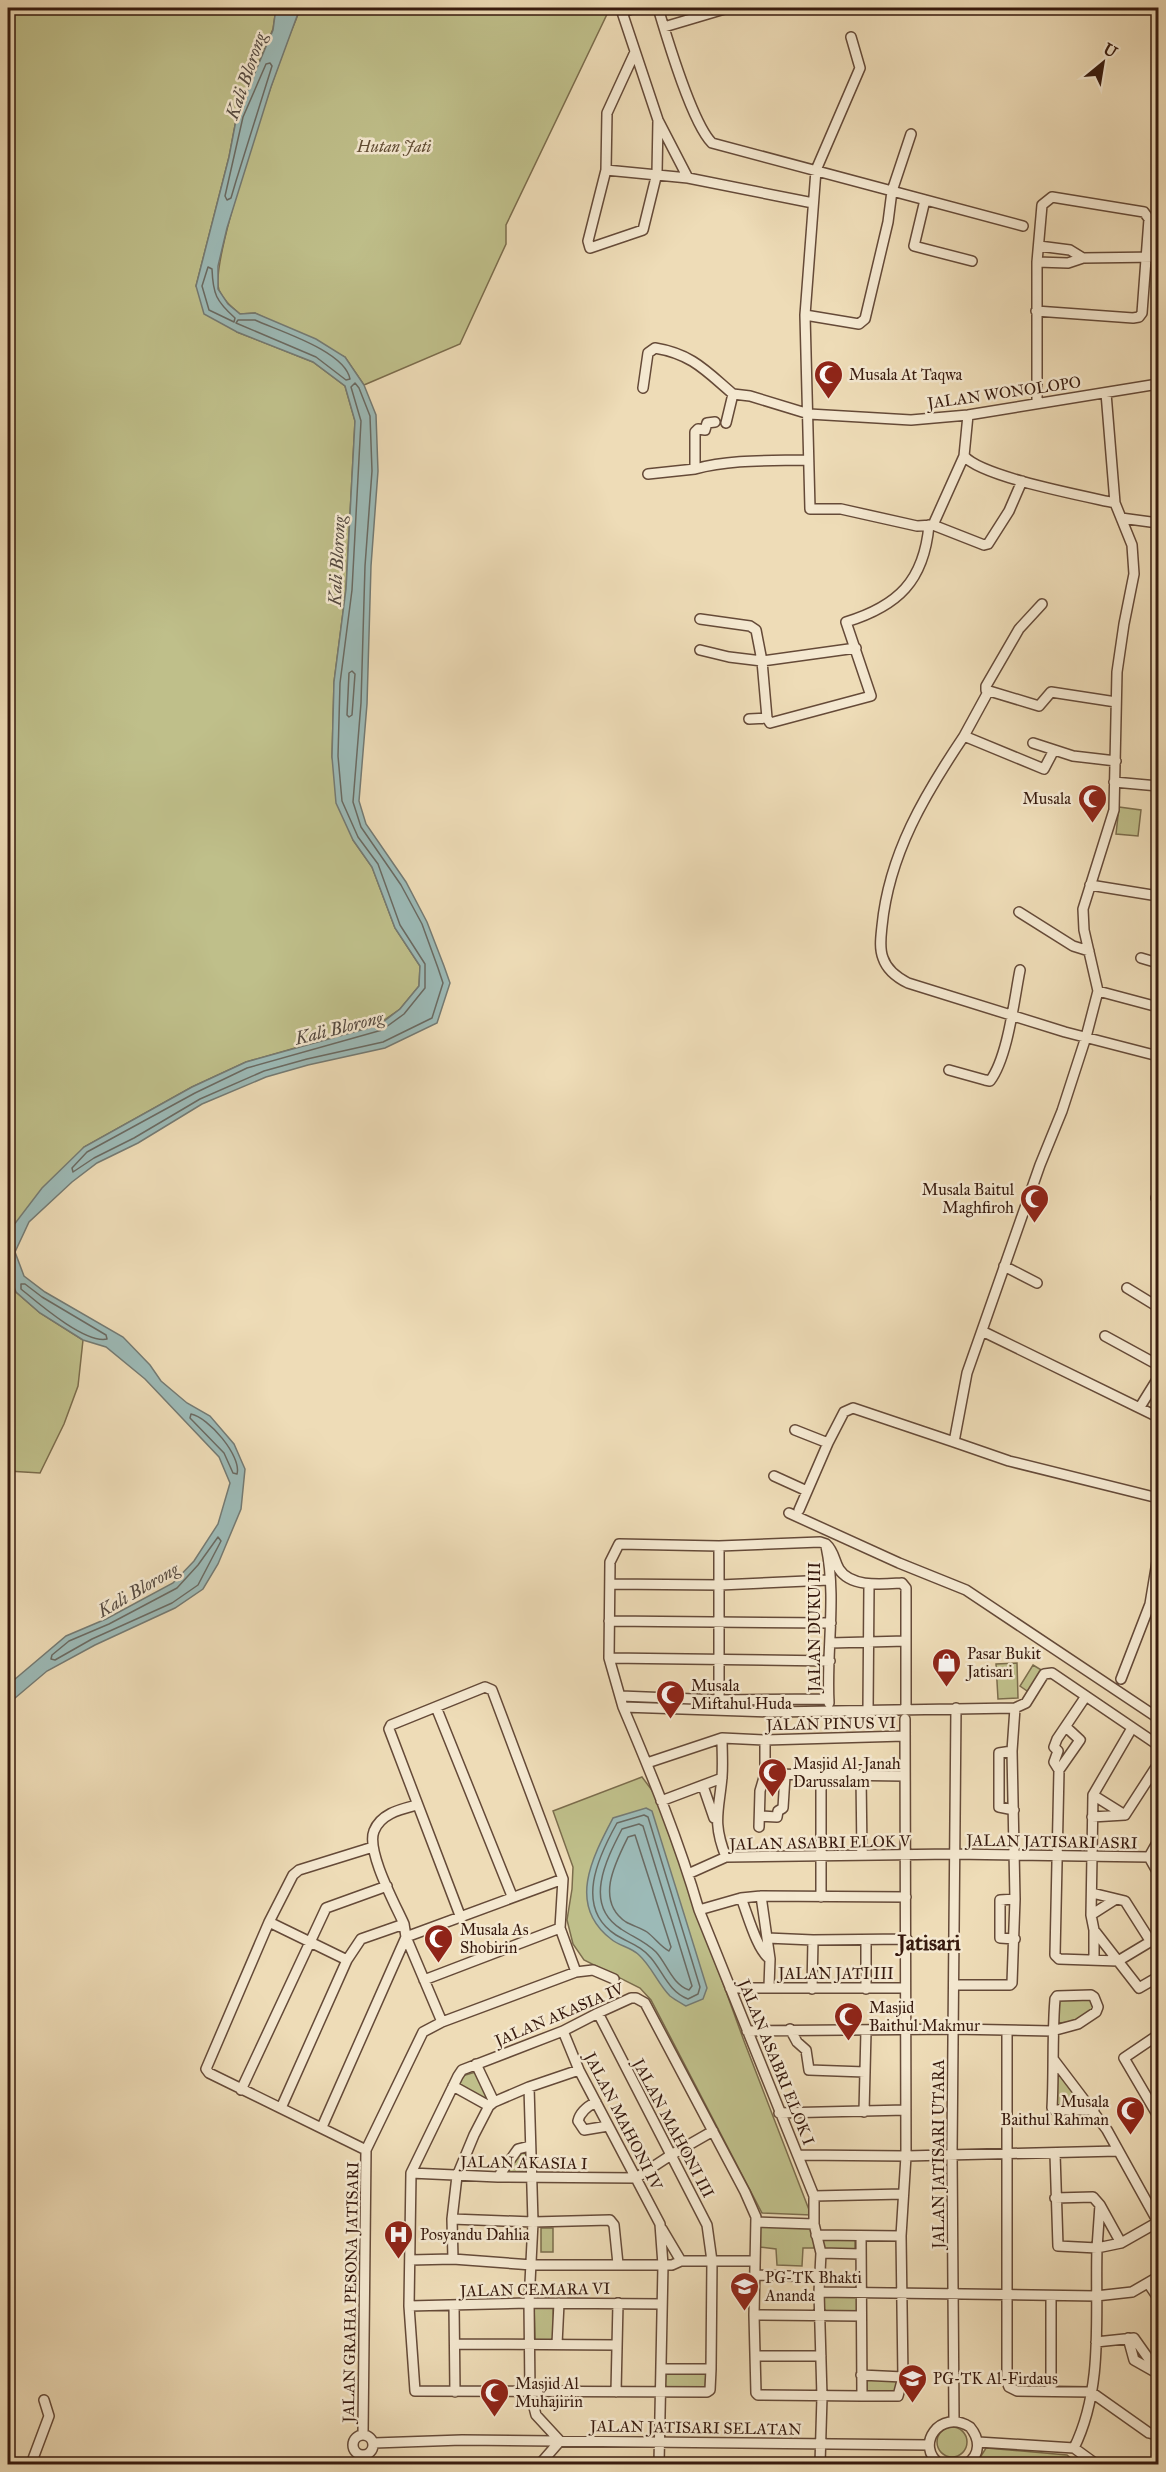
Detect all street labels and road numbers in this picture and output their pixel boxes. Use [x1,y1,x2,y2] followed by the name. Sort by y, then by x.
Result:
[924,372,1082,414] street label: JALAN WONOLOPO
[805,1562,825,1694] street label: JALAN DUKU III
[764,1713,896,1735] street label: JALAN PINUS VI
[964,1830,1138,1853] street label: JALAN JATISARI ASRI
[727,1831,912,1855] street label: JALAN ASABRI ELOK V
[776,1964,894,1984] street label: JALAN JATI III
[733,1975,819,2148] street label: JALAN ASABRI ELOK I
[490,1978,628,2052] street label: JALAN AKASIA IV
[579,2047,667,2194] street label: JALAN MAHONI IV
[627,2054,718,2202] street label: JALAN MAHONI III
[929,2059,949,2251] street label: JALAN JATISARI UTARA
[458,2152,588,2174] street label: JALAN AKASIA I
[339,2161,363,2425] street label: JALAN GRAHA PESONA JATISARI
[458,2279,610,2301] street label: JALAN CEMARA VI
[588,2416,802,2440] street label: JALAN JATISARI SELATAN

